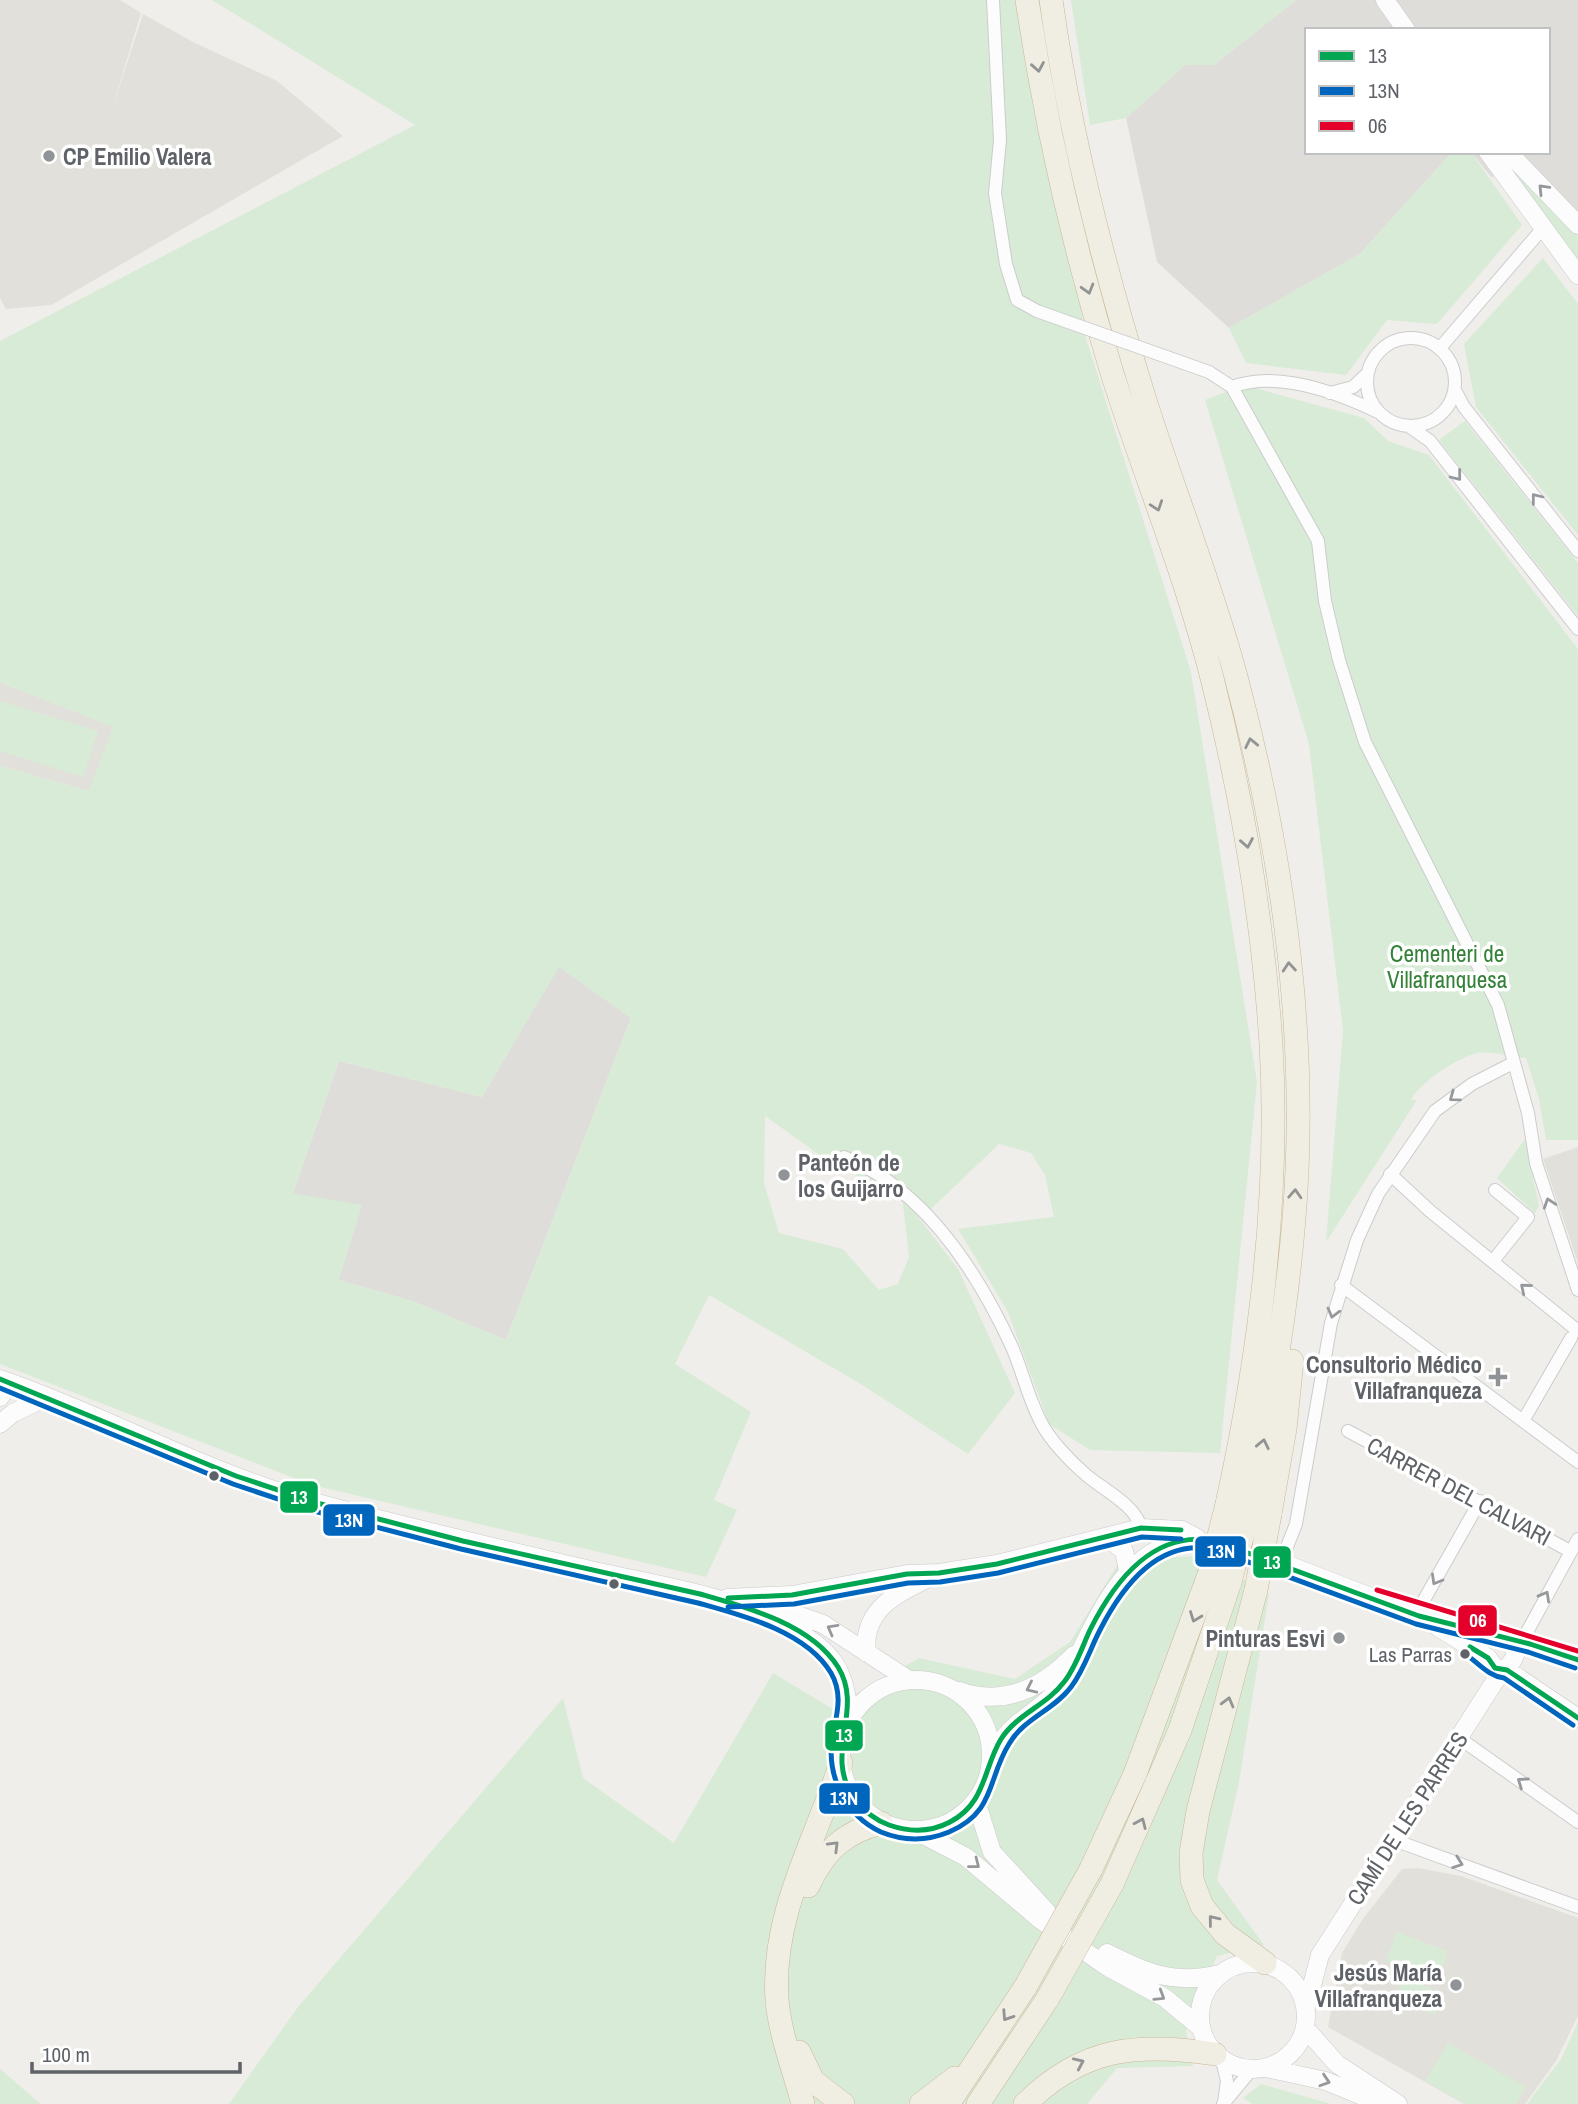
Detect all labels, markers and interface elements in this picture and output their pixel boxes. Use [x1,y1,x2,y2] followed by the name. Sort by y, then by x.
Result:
[1305,28,1550,154] legend
[1368,41,1387,70] text: 13
[1030,61,1045,73] one-way arrow
[1368,76,1400,105] text: 13N
[1368,111,1387,140] text: 06
[63,141,212,172] place label: CP Emilio Valera
[41,148,57,164] marker: CP Emilio Valera
[1539,184,1552,197] one-way arrow
[1080,283,1095,295] one-way arrow
[1449,467,1461,480] one-way arrow
[1531,493,1544,505] one-way arrow
[1149,499,1163,511] one-way arrow
[1244,737,1259,749] one-way arrow
[1239,838,1254,849] one-way arrow
[1387,938,1508,995] park label: Cementeri de Villafranquesa
[1282,961,1297,972] one-way arrow
[1449,1089,1462,1101] one-way arrow
[798,1147,904,1204] place label: Panteón de los Guijarro
[776,1167,792,1183] marker: Panteón de los Guijarro
[1288,1188,1303,1199] one-way arrow
[1543,1197,1557,1210] one-way arrow
[1520,1284,1533,1296] one-way arrow
[1327,1307,1341,1319] one-way arrow
[1306,1349,1483,1406] place label: Consultorio Médico Villafranqueza
[1488,1367,1508,1387] marker: Consultorio Médico Villafranqueza
[1362,1429,1556,1553] street label: CARRER DEL CALVARI
[1254,1438,1269,1450] one-way arrow
[207,1469,221,1483] unlabelled marker
[279,1480,319,1514] line badge: 13
[290,1484,308,1510] text: 13
[322,1503,376,1537] line badge: 13N
[335,1507,363,1533] text: 13N
[1194,1535,1247,1568] line badge: 13N
[1207,1538,1235,1564] text: 13N
[1252,1545,1292,1579] line badge: 13
[1263,1549,1281,1575] text: 13
[1431,1573,1444,1586] one-way arrow
[607,1577,621,1591] unlabelled marker
[1537,1590,1550,1603] one-way arrow
[1457,1604,1498,1637] line badge: 06
[1469,1607,1487,1633] text: 06
[1190,1610,1204,1622] one-way arrow
[1205,1623,1325,1654] place label: Pinturas Esvi
[826,1624,839,1637] one-way arrow
[1331,1630,1347,1646] marker: Pinturas Esvi
[1369,1640,1452,1669] place label: Las Parras
[1458,1647,1472,1661] marker: Las Parras
[1026,1680,1038,1694] one-way arrow
[1219,1696,1234,1708] one-way arrow
[824,1719,864,1752] line badge: 13
[835,1722,853,1748] text: 13
[1339,1725,1475,1911] street label: CAMÍ DE LES PARRES
[1517,1778,1530,1790] one-way arrow
[818,1782,871,1815] line badge: 13N
[830,1785,858,1811] text: 13N
[1133,1818,1147,1830] one-way arrow
[826,1842,839,1855] one-way arrow
[1452,1855,1464,1869] one-way arrow
[968,1856,980,1869] one-way arrow
[1208,1915,1221,1927] one-way arrow
[1314,1957,1443,2014] place label: Jesús María Villafranqueza
[1448,1977,1464,1993] marker: Jesús María Villafranqueza
[1152,1987,1165,2000] one-way arrow
[1002,2008,1015,2021] one-way arrow
[32,2030,240,2074] scale bar
[42,2040,90,2069] text: 100 m
[1072,2057,1084,2071] one-way arrow
[1319,2073,1331,2088] one-way arrow

